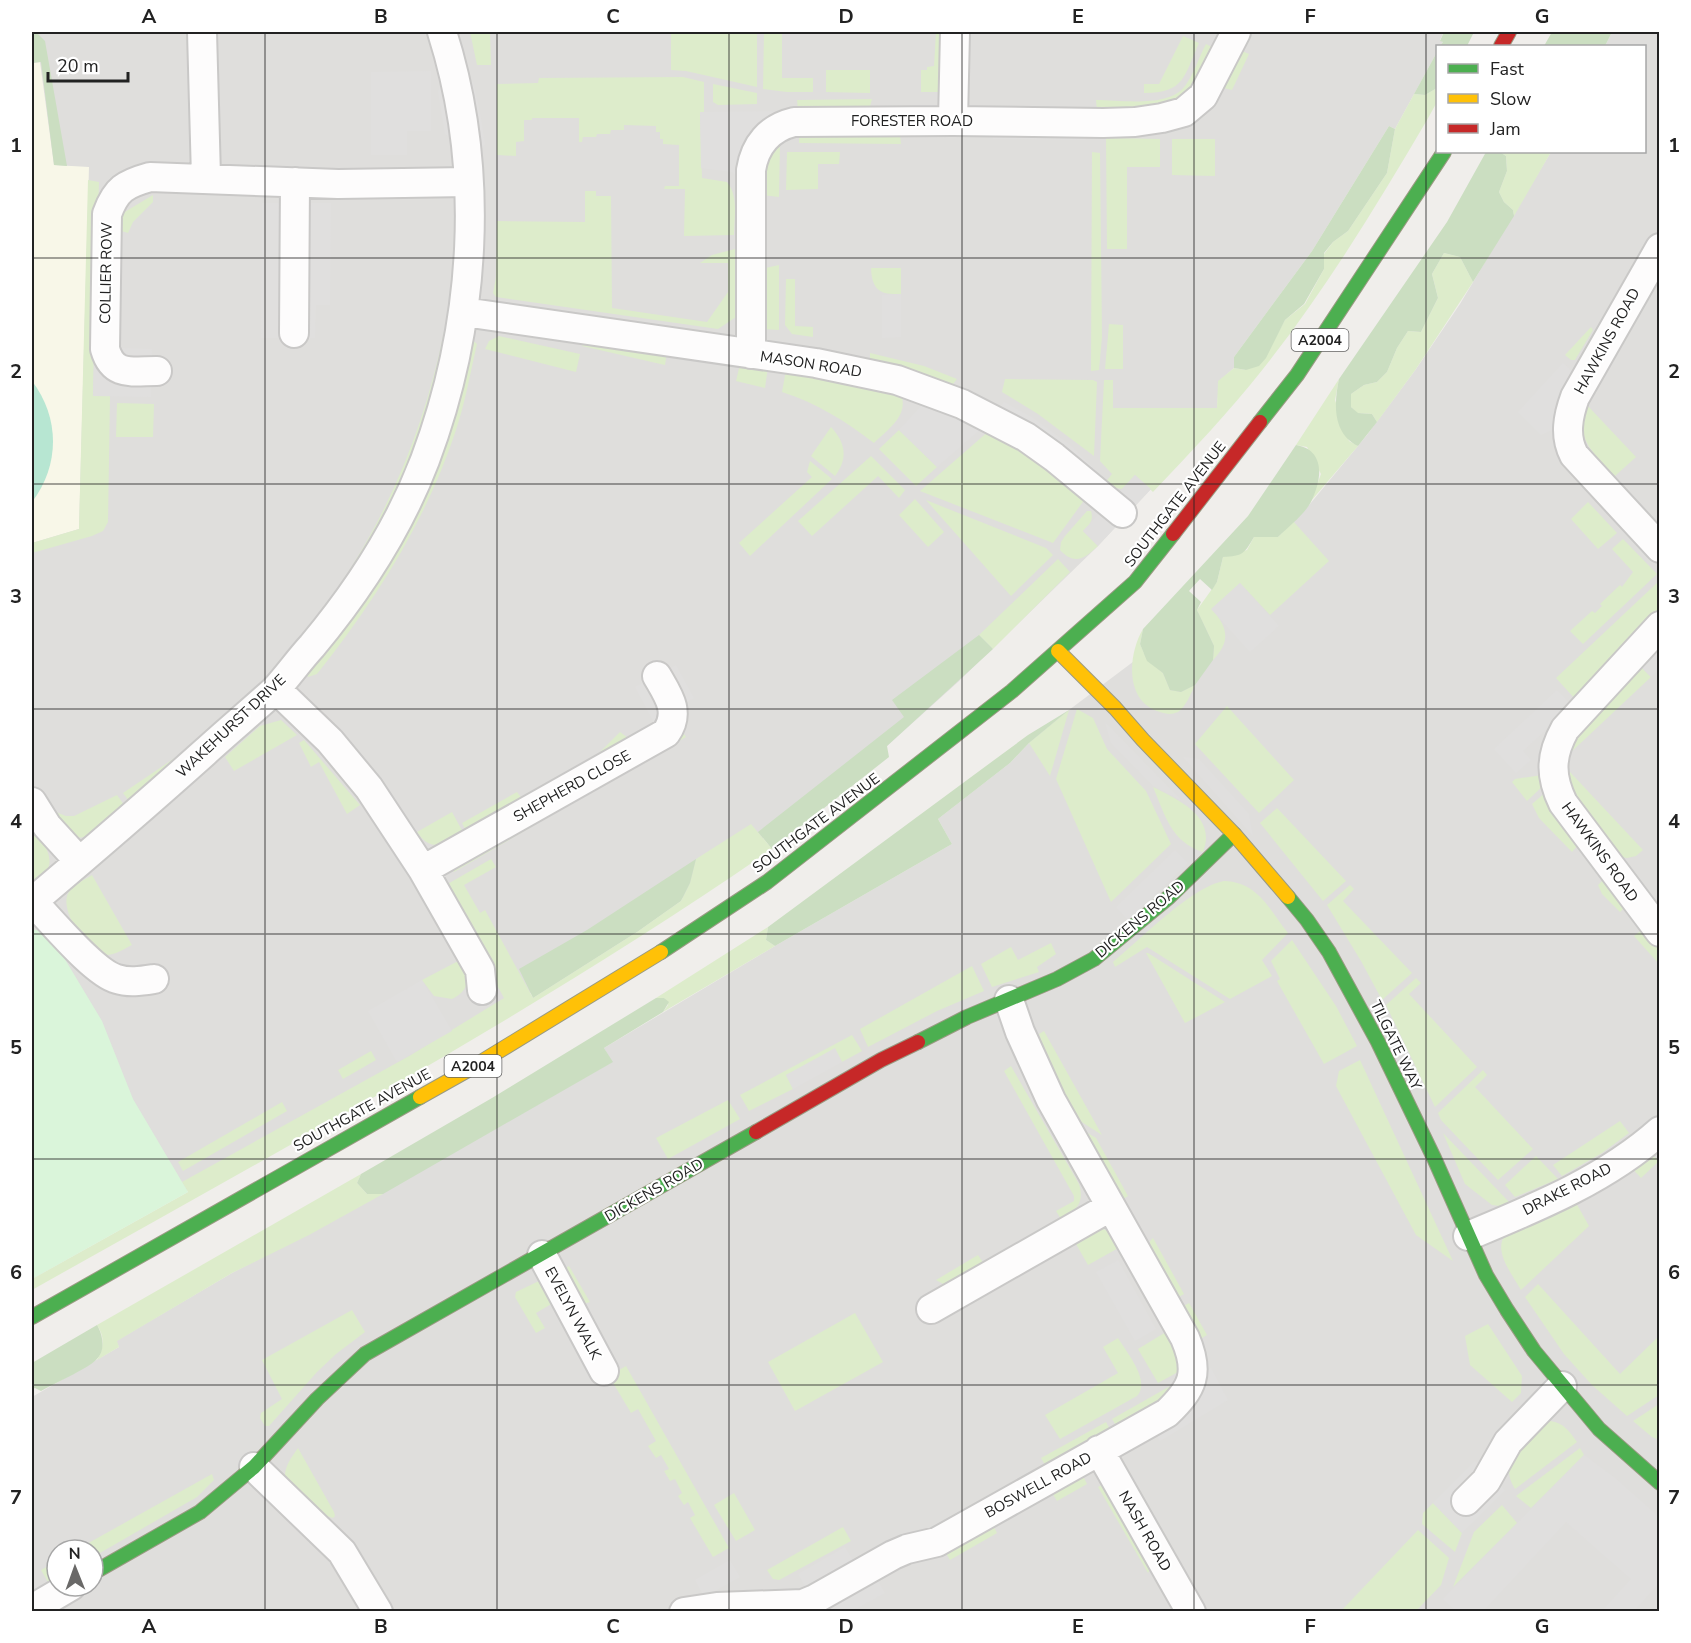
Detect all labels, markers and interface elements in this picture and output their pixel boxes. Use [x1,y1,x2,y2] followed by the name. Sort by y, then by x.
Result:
[142,3,157,30] text: A
[374,3,388,30] text: B
[606,3,620,30] text: C
[838,3,854,30] text: D
[1072,3,1084,30] text: E
[1304,3,1316,30] text: F
[1535,3,1549,30] text: G
[48,45,128,83] scale bar
[1436,45,1646,153] legend
[57,54,99,78] text: 20 m
[1490,57,1525,81] text: Fast
[1490,87,1531,111] text: Slow
[851,111,973,131] street label: FORESTER ROAD
[1489,117,1521,141] text: Jam
[10,132,22,159] text: 1
[1668,132,1680,159] text: 1
[95,221,117,324] street label: COLLIER ROW
[1569,284,1645,398] street label: HAWKINS ROAD
[1292,329,1348,351] road number: A2004
[759,346,863,382] street label: MASON ROAD
[10,358,22,385] text: 2
[1668,358,1680,385] text: 2
[1120,437,1230,571] street label: SOUTHGATE AVENUE
[10,583,22,610] text: 3
[1668,583,1680,610] text: 3
[172,670,290,782] street label: WAKEHURST DRIVE
[510,745,634,827] street label: SHEPHERD CLOSE
[748,769,884,877] street label: SOUTHGATE AVENUE
[1557,798,1643,906] street label: HAWKINS ROAD
[10,808,22,835] text: 4
[1668,808,1680,835] text: 4
[1091,876,1189,962] street label: DICKENS ROAD
[1366,997,1427,1094] street label: TILGATE WAY
[10,1034,22,1061] text: 5
[1668,1034,1680,1061] text: 5
[444,1055,502,1077] road number: A2004
[290,1064,434,1156] street label: SOUTHGATE AVENUE
[601,1154,707,1226] street label: DICKENS ROAD
[1519,1158,1615,1220] street label: DRAKE ROAD
[10,1259,22,1286] text: 6
[1668,1259,1680,1286] text: 6
[540,1263,606,1363] street label: EVELYN WALK
[981,1447,1095,1523] street label: BOSWELL ROAD
[10,1484,22,1511] text: 7
[1668,1484,1680,1511] text: 7
[1114,1487,1176,1575] street label: NASH ROAD
[45,1538,105,1598] north arrow
[69,1543,81,1565] text: N
[142,1613,157,1640] text: A
[374,1613,388,1640] text: B
[606,1613,620,1640] text: C
[838,1613,854,1640] text: D
[1072,1613,1084,1640] text: E
[1304,1613,1316,1640] text: F
[1535,1613,1549,1640] text: G

